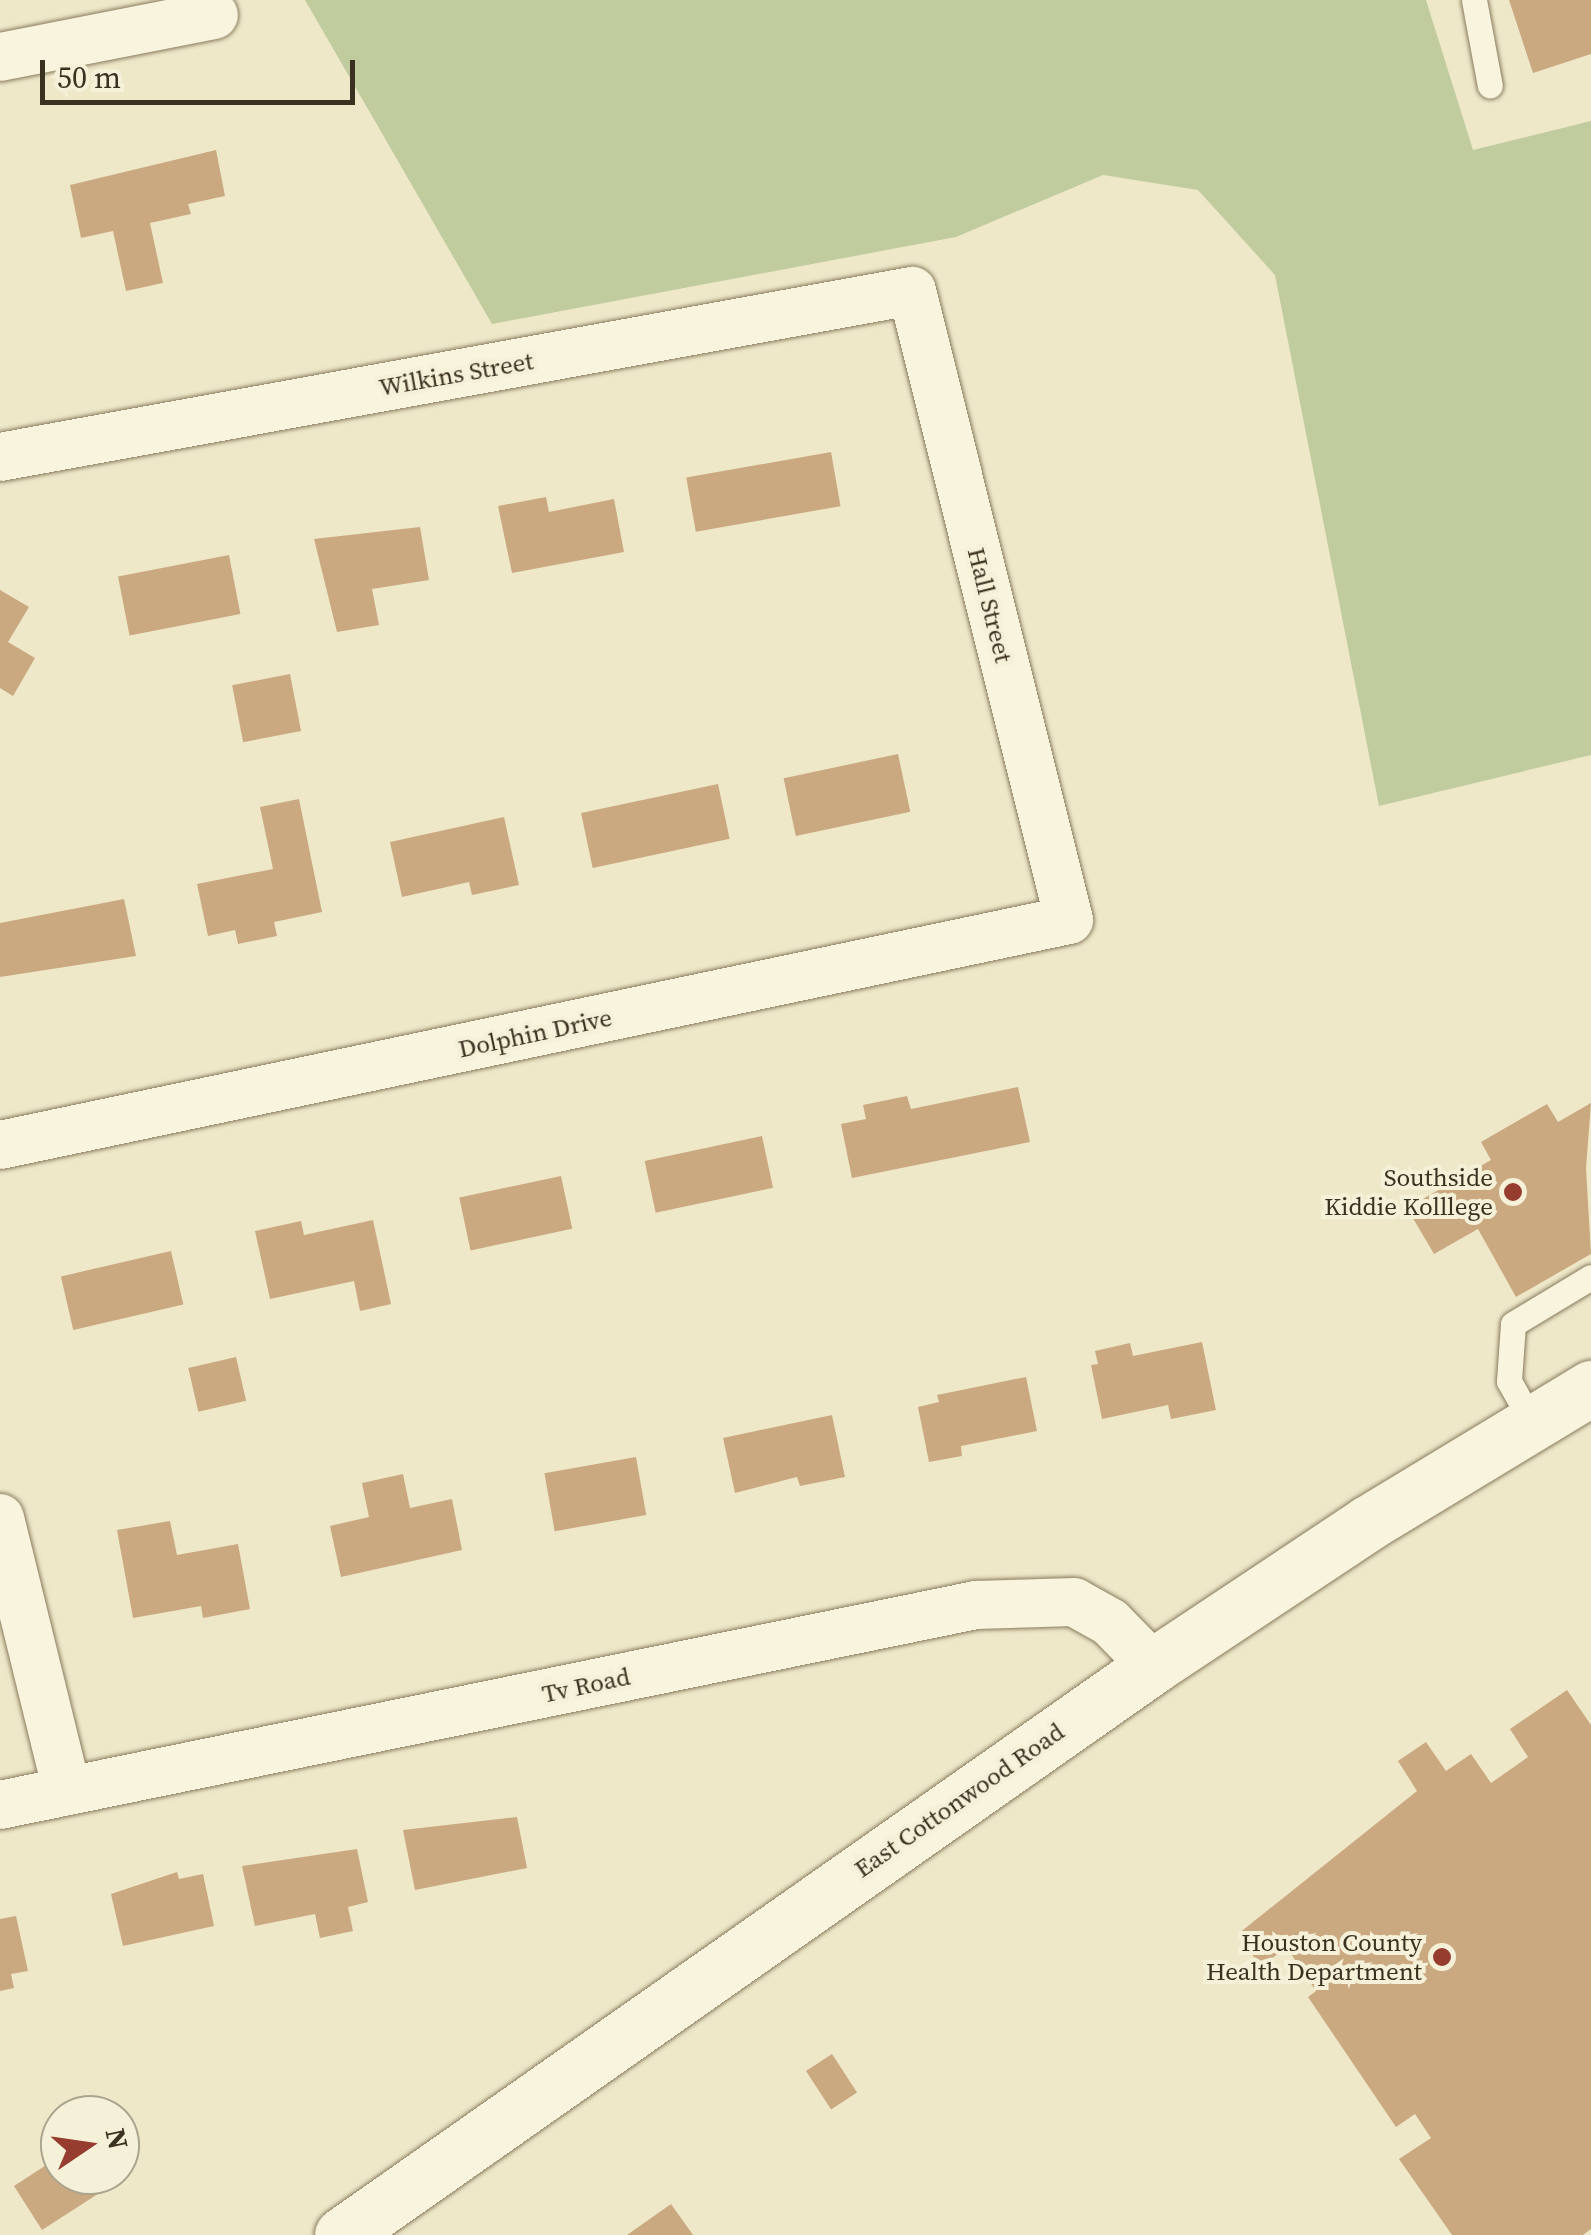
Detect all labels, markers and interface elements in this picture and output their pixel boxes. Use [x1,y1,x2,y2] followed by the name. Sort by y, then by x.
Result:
[45,40,360,102] scale bar
[57,57,121,98] text: 50 m
[377,346,535,402] street label: Wilkins Street
[961,544,1019,666] street label: Hall Street
[455,1002,615,1064] street label: Dolphin Drive
[1324,1163,1493,1222] place label: Southside Kiddie Kolllege
[1502,1181,1524,1203] marker: Southside Kiddie Kolllege
[539,1661,633,1709] street label: Tv Road
[848,1716,1070,1884] street label: East Cottonwood Road
[1206,1928,1422,1987] place label: Houston County Health Department
[1431,1946,1453,1968] marker: Houston County Health Department
[40,2095,140,2195] north arrow
[96,2124,138,2153] text: N

